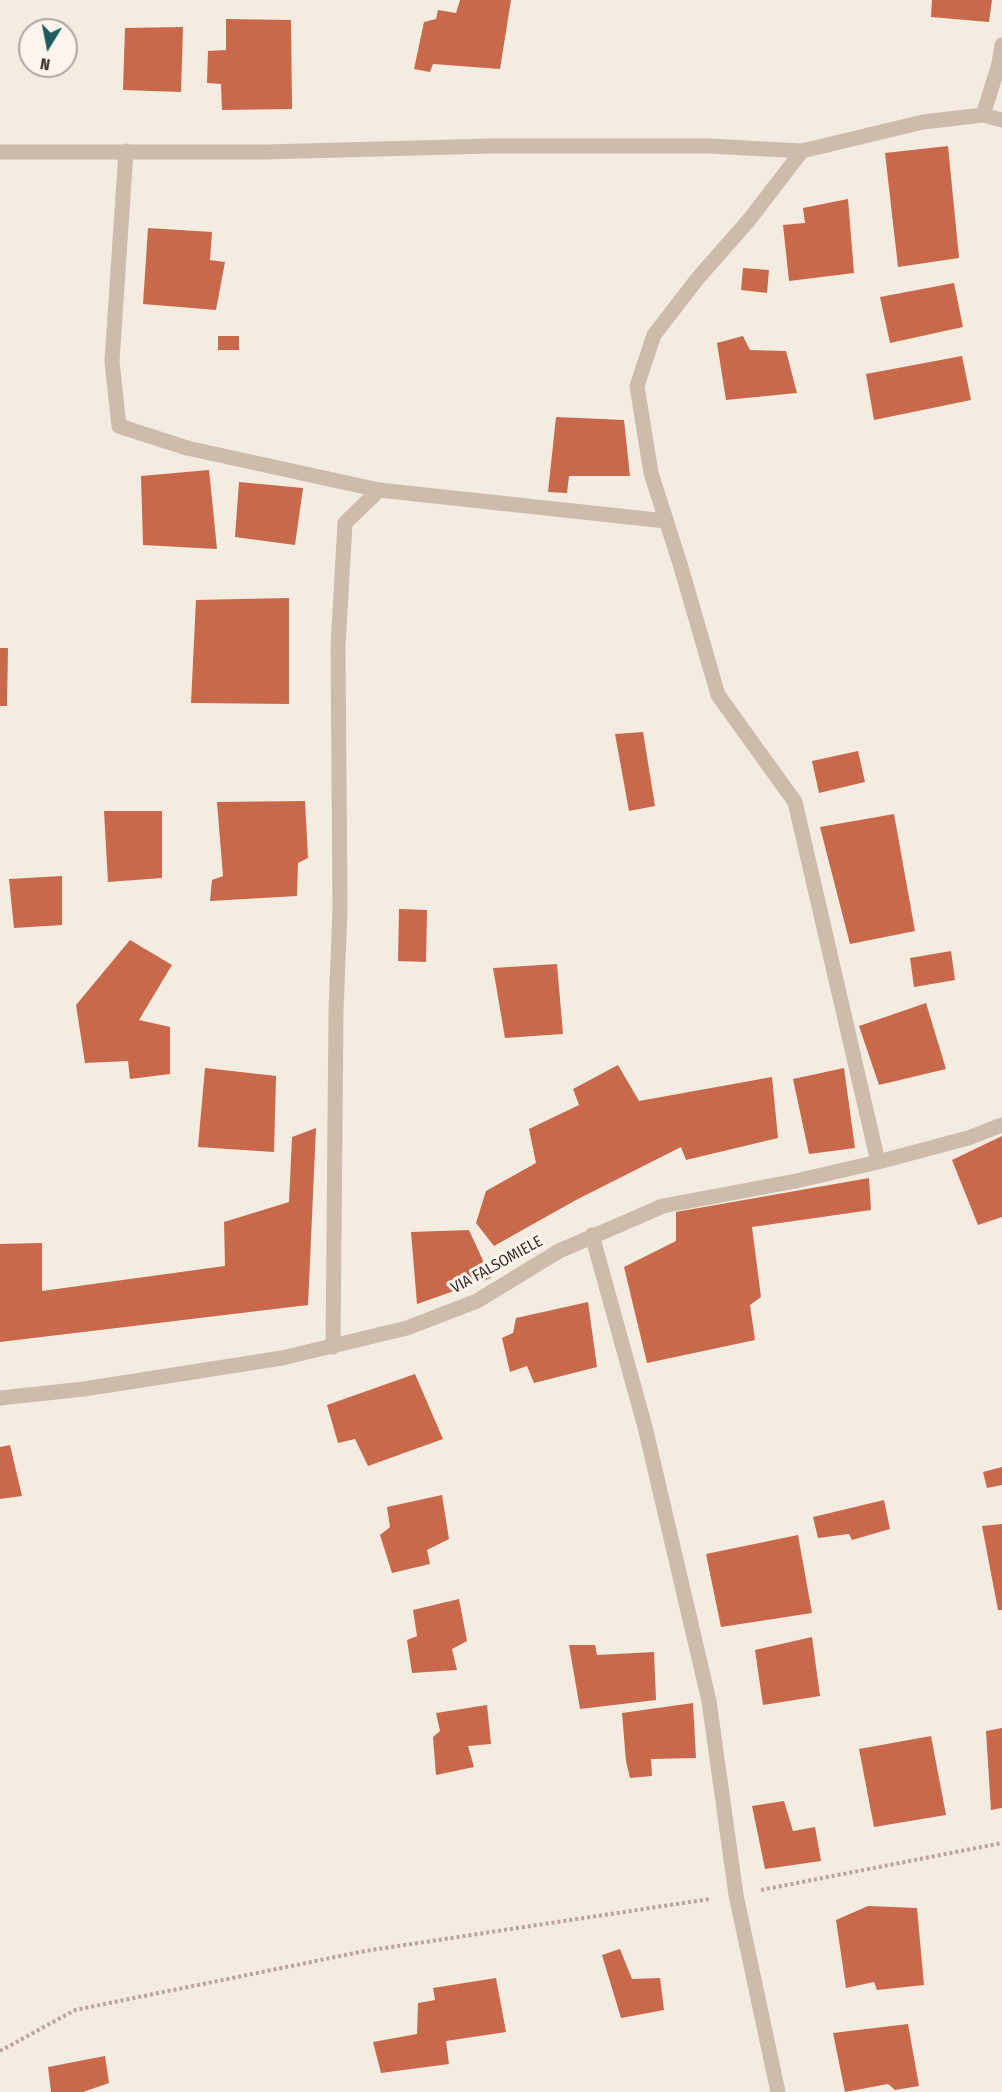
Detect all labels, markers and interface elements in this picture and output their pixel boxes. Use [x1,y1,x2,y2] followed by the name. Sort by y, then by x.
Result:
[18,18,78,78] north arrow
[39,54,52,74] text: N
[448,1232,546,1298] street label: VIA FALSOMIELE

